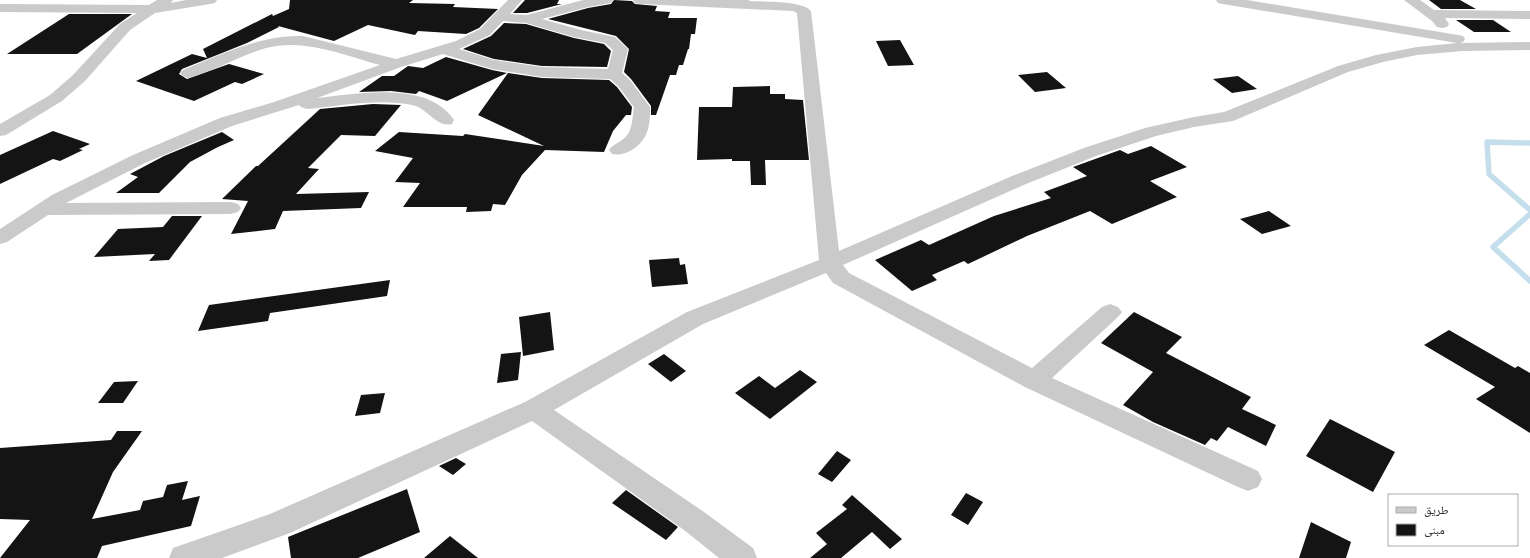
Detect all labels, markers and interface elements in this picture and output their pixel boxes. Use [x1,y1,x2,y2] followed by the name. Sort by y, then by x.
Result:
[1388,494,1518,546] legend
[1424,503,1449,518] text: طريق
[1424,523,1445,538] text: مبنى

